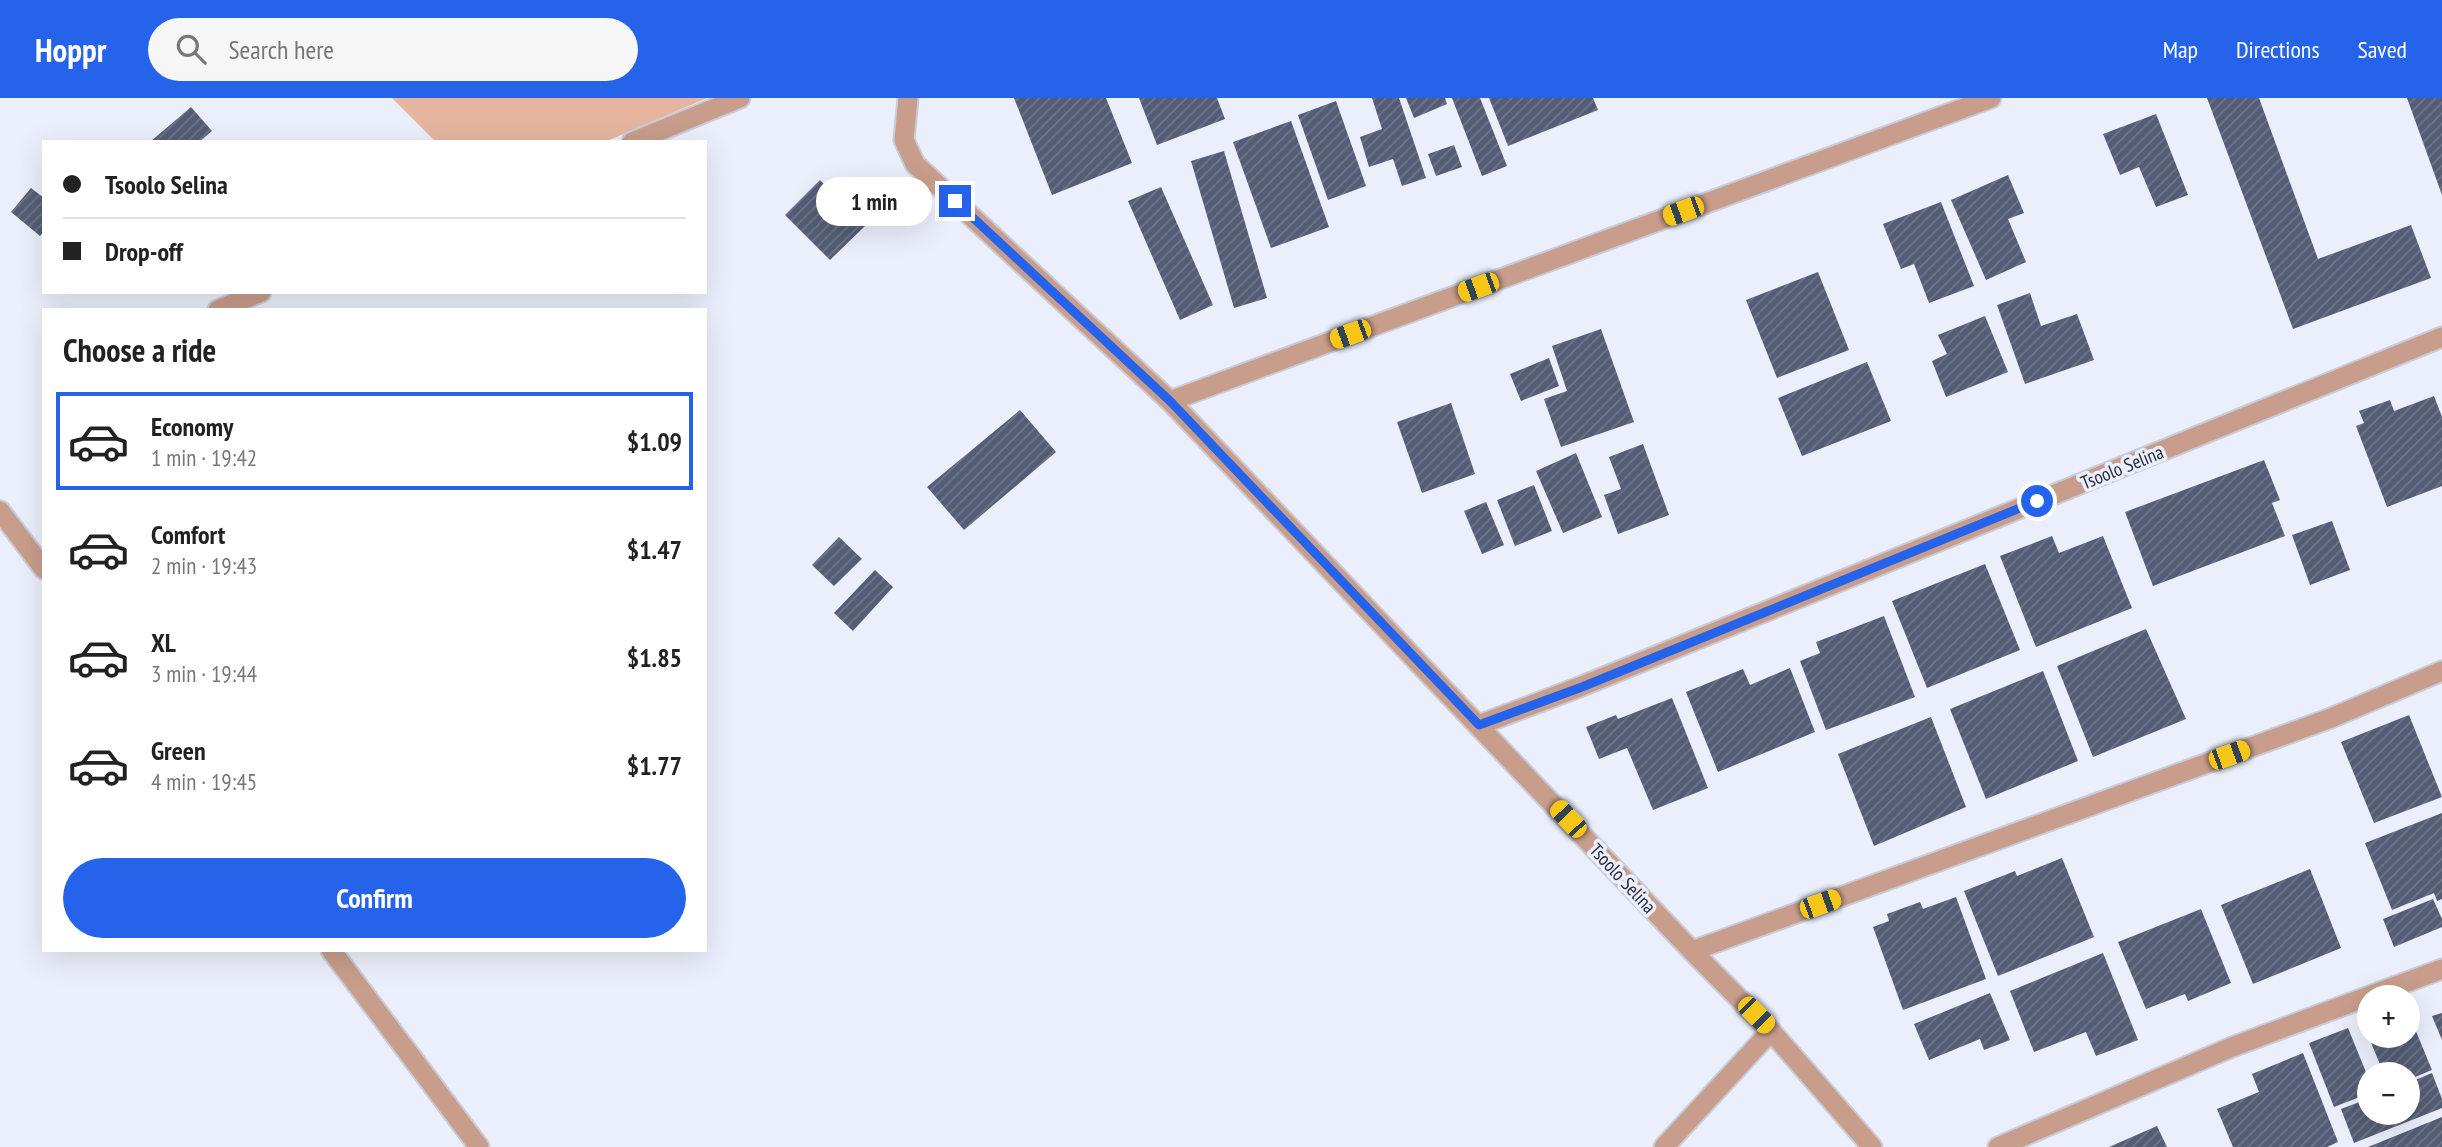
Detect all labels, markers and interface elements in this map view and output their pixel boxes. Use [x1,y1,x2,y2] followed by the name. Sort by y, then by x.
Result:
[148,18,638,81] search box
[35,28,106,71] text: Hoppr
[172,30,210,68] icon: search
[228,33,334,66] text: Search here
[2163,34,2198,65] text: Map
[2236,34,2320,65] text: Directions
[2358,34,2407,65] text: Saved
[105,168,228,201] text: Tsoolo Selina
[815,176,930,226] callout: 1 min
[939,185,971,217] route end
[851,187,897,216] text: 1 min
[1660,194,1707,228] car
[105,235,183,268] text: Drop-off
[1455,270,1502,304] car
[1327,317,1374,351] car
[63,329,216,371] text: Choose a ride
[67,410,130,473] icon: car
[151,410,233,443] text: Economy
[627,425,682,458] text: $1.09
[2077,440,2167,494] street label: Tsoolo Selina
[151,443,257,472] text: 1 min · 19:42
[2021,485,2053,517] route start
[67,518,130,581] icon: car
[151,518,225,551] text: Comfort
[627,533,682,566] text: $1.47
[151,551,257,580] text: 2 min · 19:43
[67,626,130,689] icon: car
[151,626,176,659] text: XL
[627,641,682,674] text: $1.85
[151,659,257,688] text: 3 min · 19:44
[67,734,130,797] icon: car
[151,734,206,767] text: Green
[2206,738,2253,772] car
[627,749,682,782] text: $1.77
[151,767,257,796] text: 4 min · 19:45
[1546,796,1591,842] car
[1585,838,1661,918] street label: Tsoolo Selina
[63,858,686,938] button: Confirm
[1797,887,1844,921] car
[2357,985,2420,1125] map controls
[2357,985,2420,1048] button: +
[1734,993,1779,1037] car
[2357,1062,2420,1125] button: −

